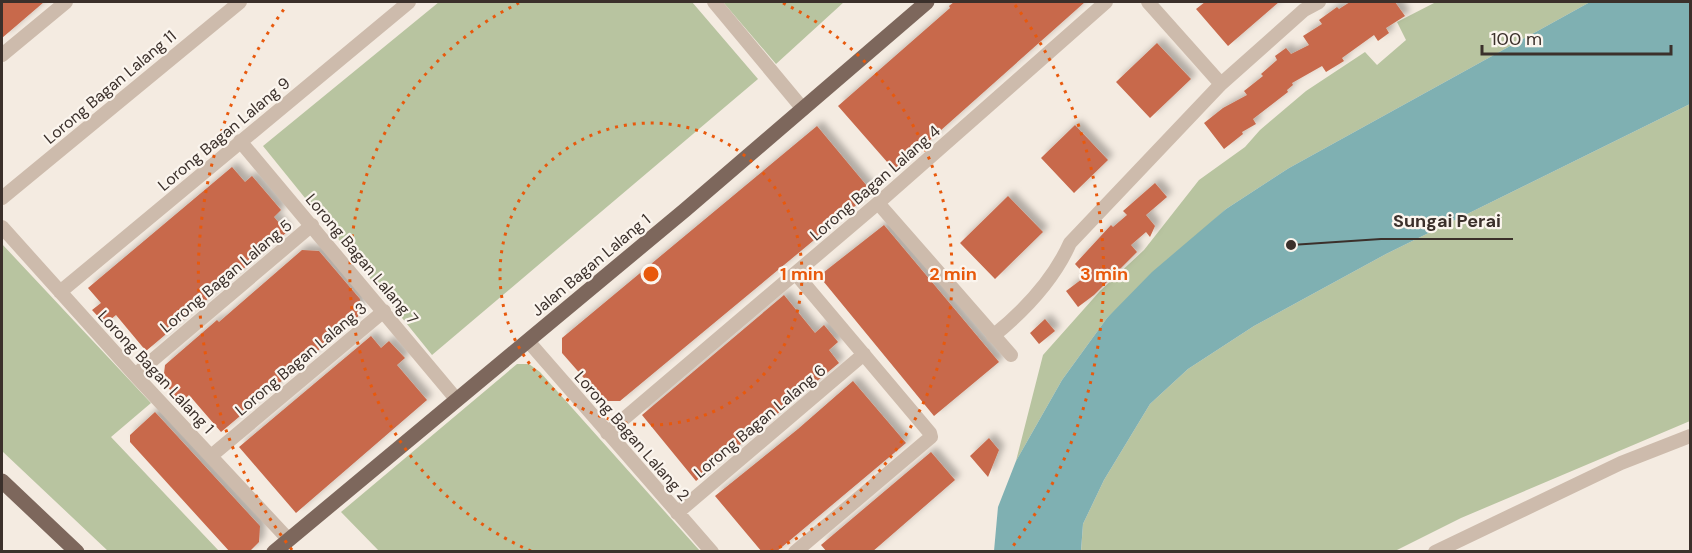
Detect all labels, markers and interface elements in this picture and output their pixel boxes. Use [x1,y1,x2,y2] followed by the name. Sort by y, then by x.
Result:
[1482,18,1671,56] scale bar
[40,26,180,148] street label: Lorong Bagan Lalang 11
[1491,27,1542,51] text: 100 m
[154,73,294,195] street label: Lorong Bagan Lalang 9
[805,120,945,245] street label: Lorong Bagan Lalang 4
[301,189,423,329] street label: Lorong Bagan Lalang 7
[1381,203,1513,239] callout: Sungai Perai
[527,209,655,321] street label: Jalan Bagan Lalang 1
[1393,209,1501,233] text: Sungai Perai
[156,215,296,337] street label: Lorong Bagan Lalang 5
[780,262,824,286] text: 1 min
[929,262,977,286] text: 2 min
[1080,262,1128,286] text: 3 min
[641,264,661,284] centre of rings
[231,298,371,420] street label: Lorong Bagan Lalang 3
[93,306,219,438] street label: Lorong Bagan Lalang 1
[690,360,830,482] street label: Lorong Bagan Lalang 6
[570,367,694,505] street label: Lorong Bagan Lalang 2

